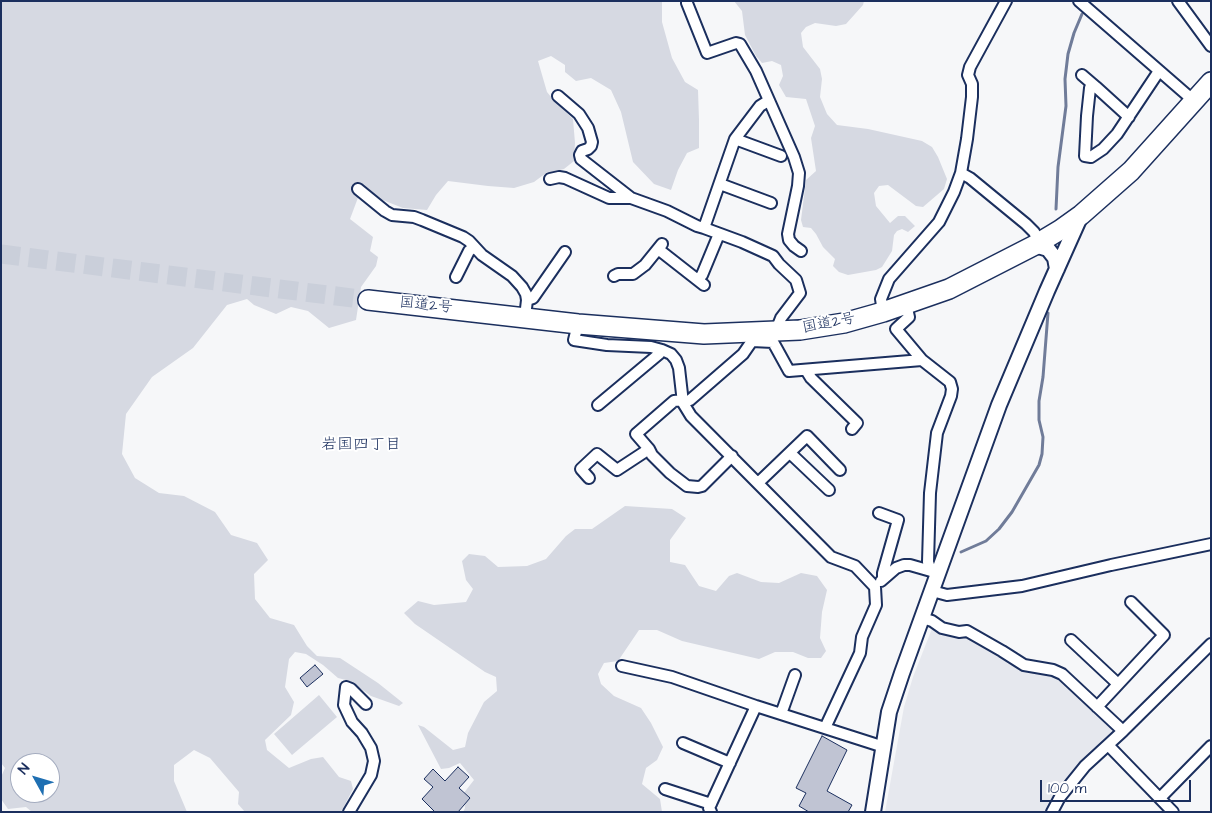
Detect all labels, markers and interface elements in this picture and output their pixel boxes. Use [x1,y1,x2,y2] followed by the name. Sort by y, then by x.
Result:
[398,294,454,318] street label: 国道2号
[801,310,857,338] street label: 国道2号
[321,436,401,456] district label: 岩国四丁目
[10,753,60,803] north arrow
[14,759,35,779] text: N
[1042,770,1193,802] scale bar
[1048,778,1087,799] text: 100 m

